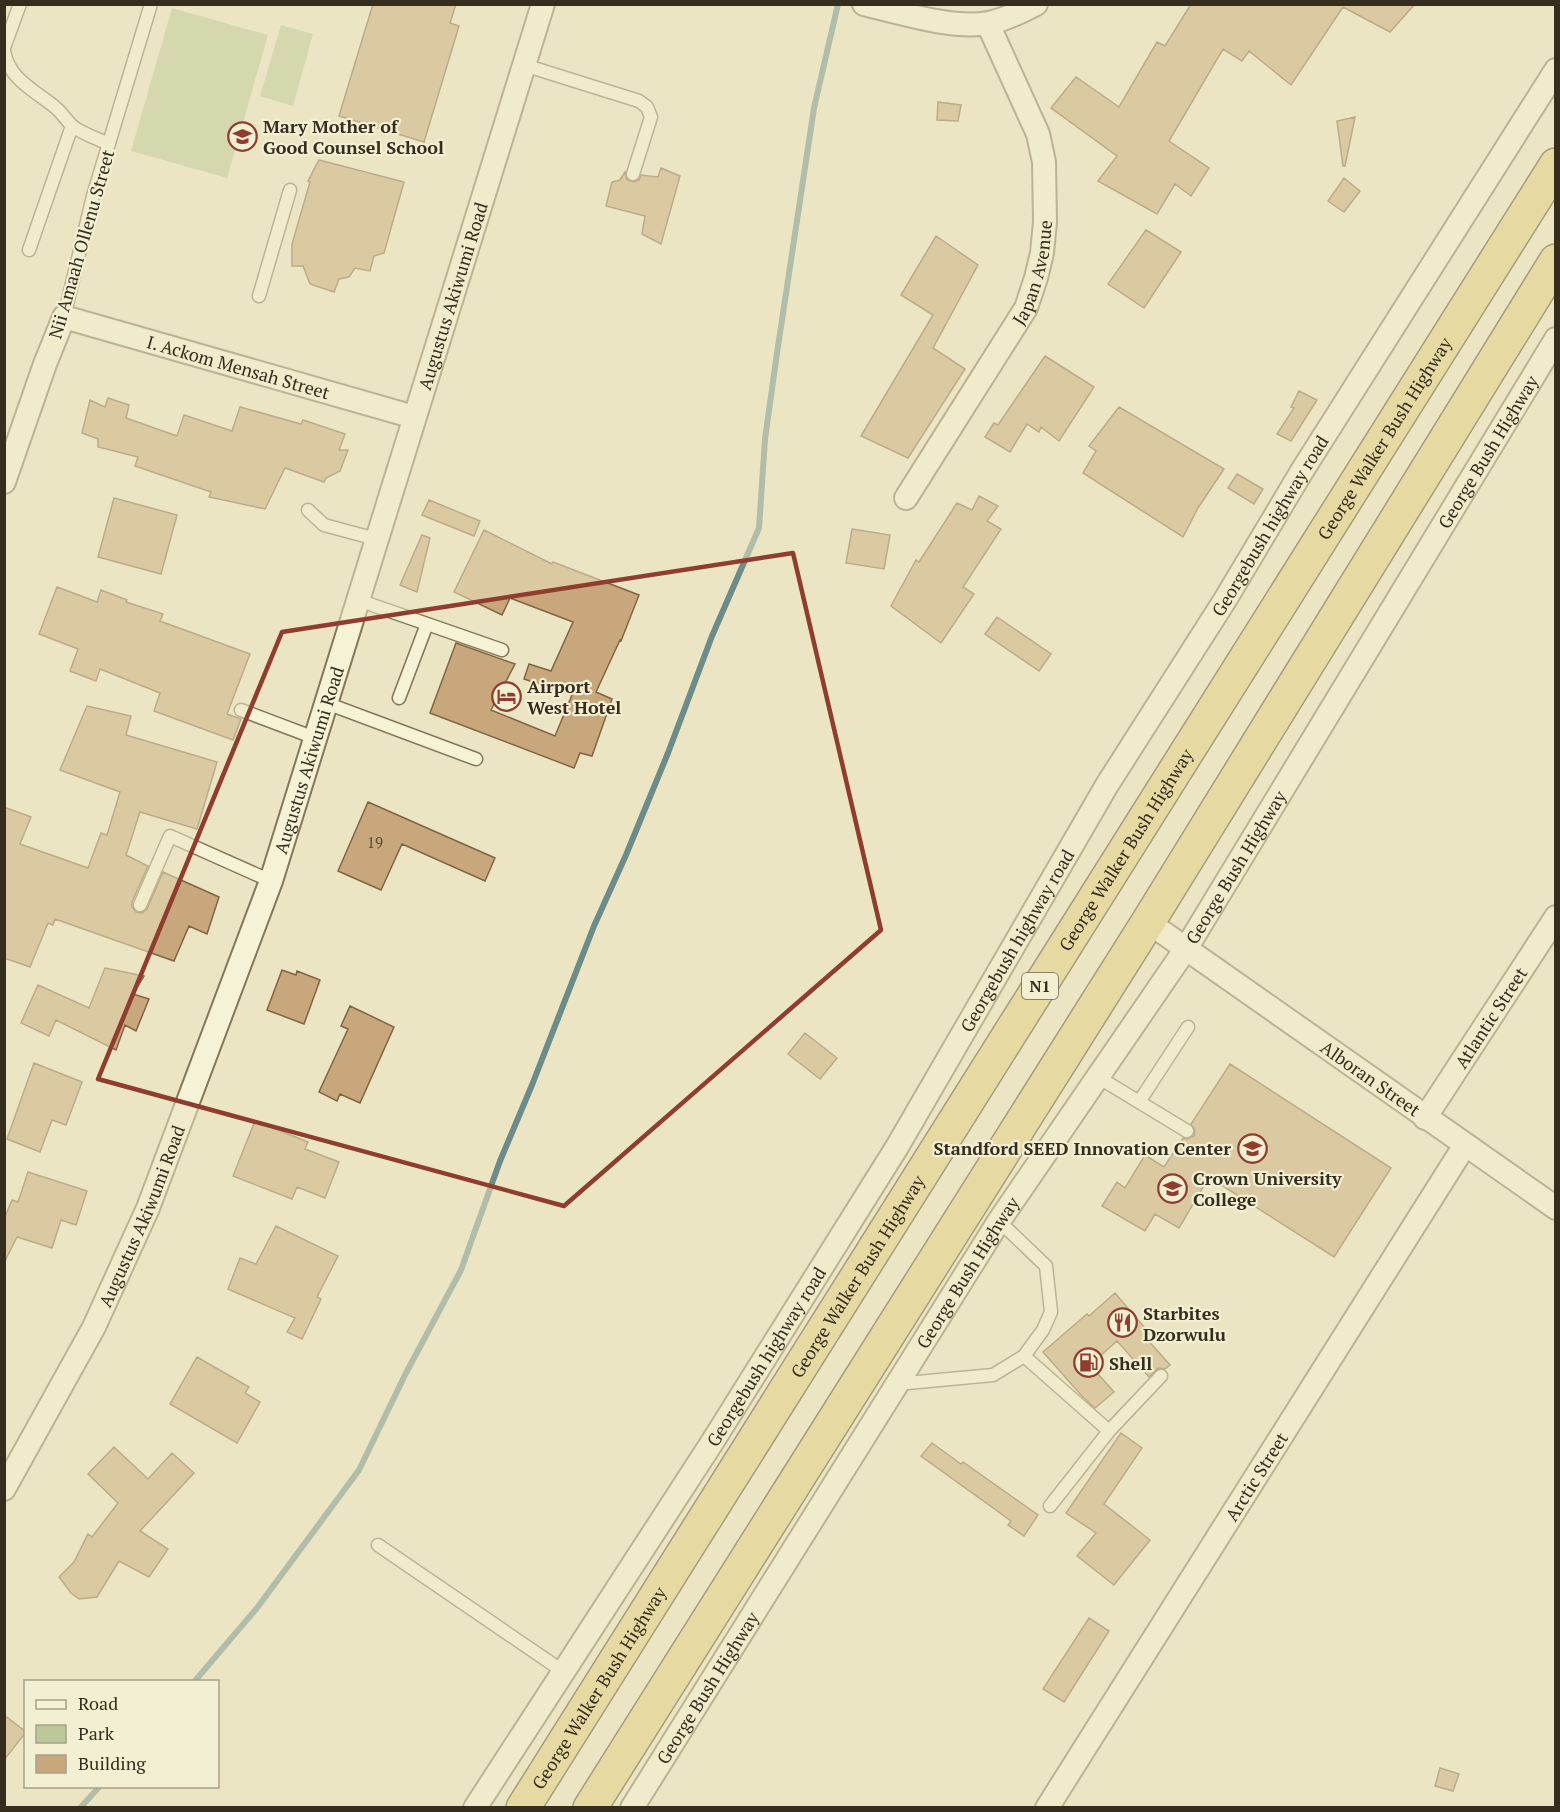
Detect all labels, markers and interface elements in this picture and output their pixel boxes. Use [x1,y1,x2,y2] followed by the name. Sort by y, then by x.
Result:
[263,114,444,159] place label: Mary Mother of Good Counsel School
[226,120,258,152] school or university icon: Mary Mother of Good Counsel School
[43,146,120,341] street label: Nii Amaah Ollenu Street
[412,199,493,393] street label: Augustus Akiwumi Road
[1006,219,1057,330] street label: Japan Avenue
[144,329,333,404] street label: I. Ackom Mensah Street
[1312,332,1457,544] street label: George Walker Bush Highway
[1432,370,1544,533] street label: George Bush Highway
[1206,431,1334,621] street label: Georgebush highway road
[268,663,349,857] street label: Augustus Akiwumi Road
[527,674,621,719] place label: Airport West Hotel
[490,680,522,712] hotel icon: Airport West Hotel
[1053,743,1199,955] street label: George Walker Bush Highway
[1180,785,1292,948] street label: George Bush Highway
[367,832,383,852] house number: 19
[954,845,1079,1036] street label: Georgebush highway road
[1449,962,1532,1073] street label: Atlantic Street
[1022,973,1058,999] road number: N1
[1316,1035,1426,1122] street label: Alboran Street
[93,1122,190,1311] street label: Augustus Akiwumi Road
[1236,1132,1268,1164] school or university icon: Standford SEED Innovation Center
[933,1136,1231,1160] place label: Standford SEED Innovation Center
[1193,1166,1342,1211] place label: Crown University College
[785,1170,930,1382] street label: George Walker Bush Highway
[1156,1172,1188,1204] school or university icon: Crown University College
[910,1191,1025,1353] street label: George Bush Highway
[701,1262,831,1451] street label: Georgebush highway road
[1143,1301,1226,1346] place label: Starbites Dzorwulu
[1106,1307,1138,1339] restaurant icon: Starbites Dzorwulu
[1072,1347,1104,1379] fuel station icon: Shell
[1109,1351,1152,1375] place label: Shell
[1219,1427,1293,1525] street label: Arctic Street
[526,1581,672,1794] street label: George Walker Bush Highway
[651,1606,764,1768] street label: George Bush Highway
[24,1680,219,1788] legend
[78,1691,118,1715] text: Road
[78,1721,115,1745] text: Park
[78,1751,146,1775] text: Building

